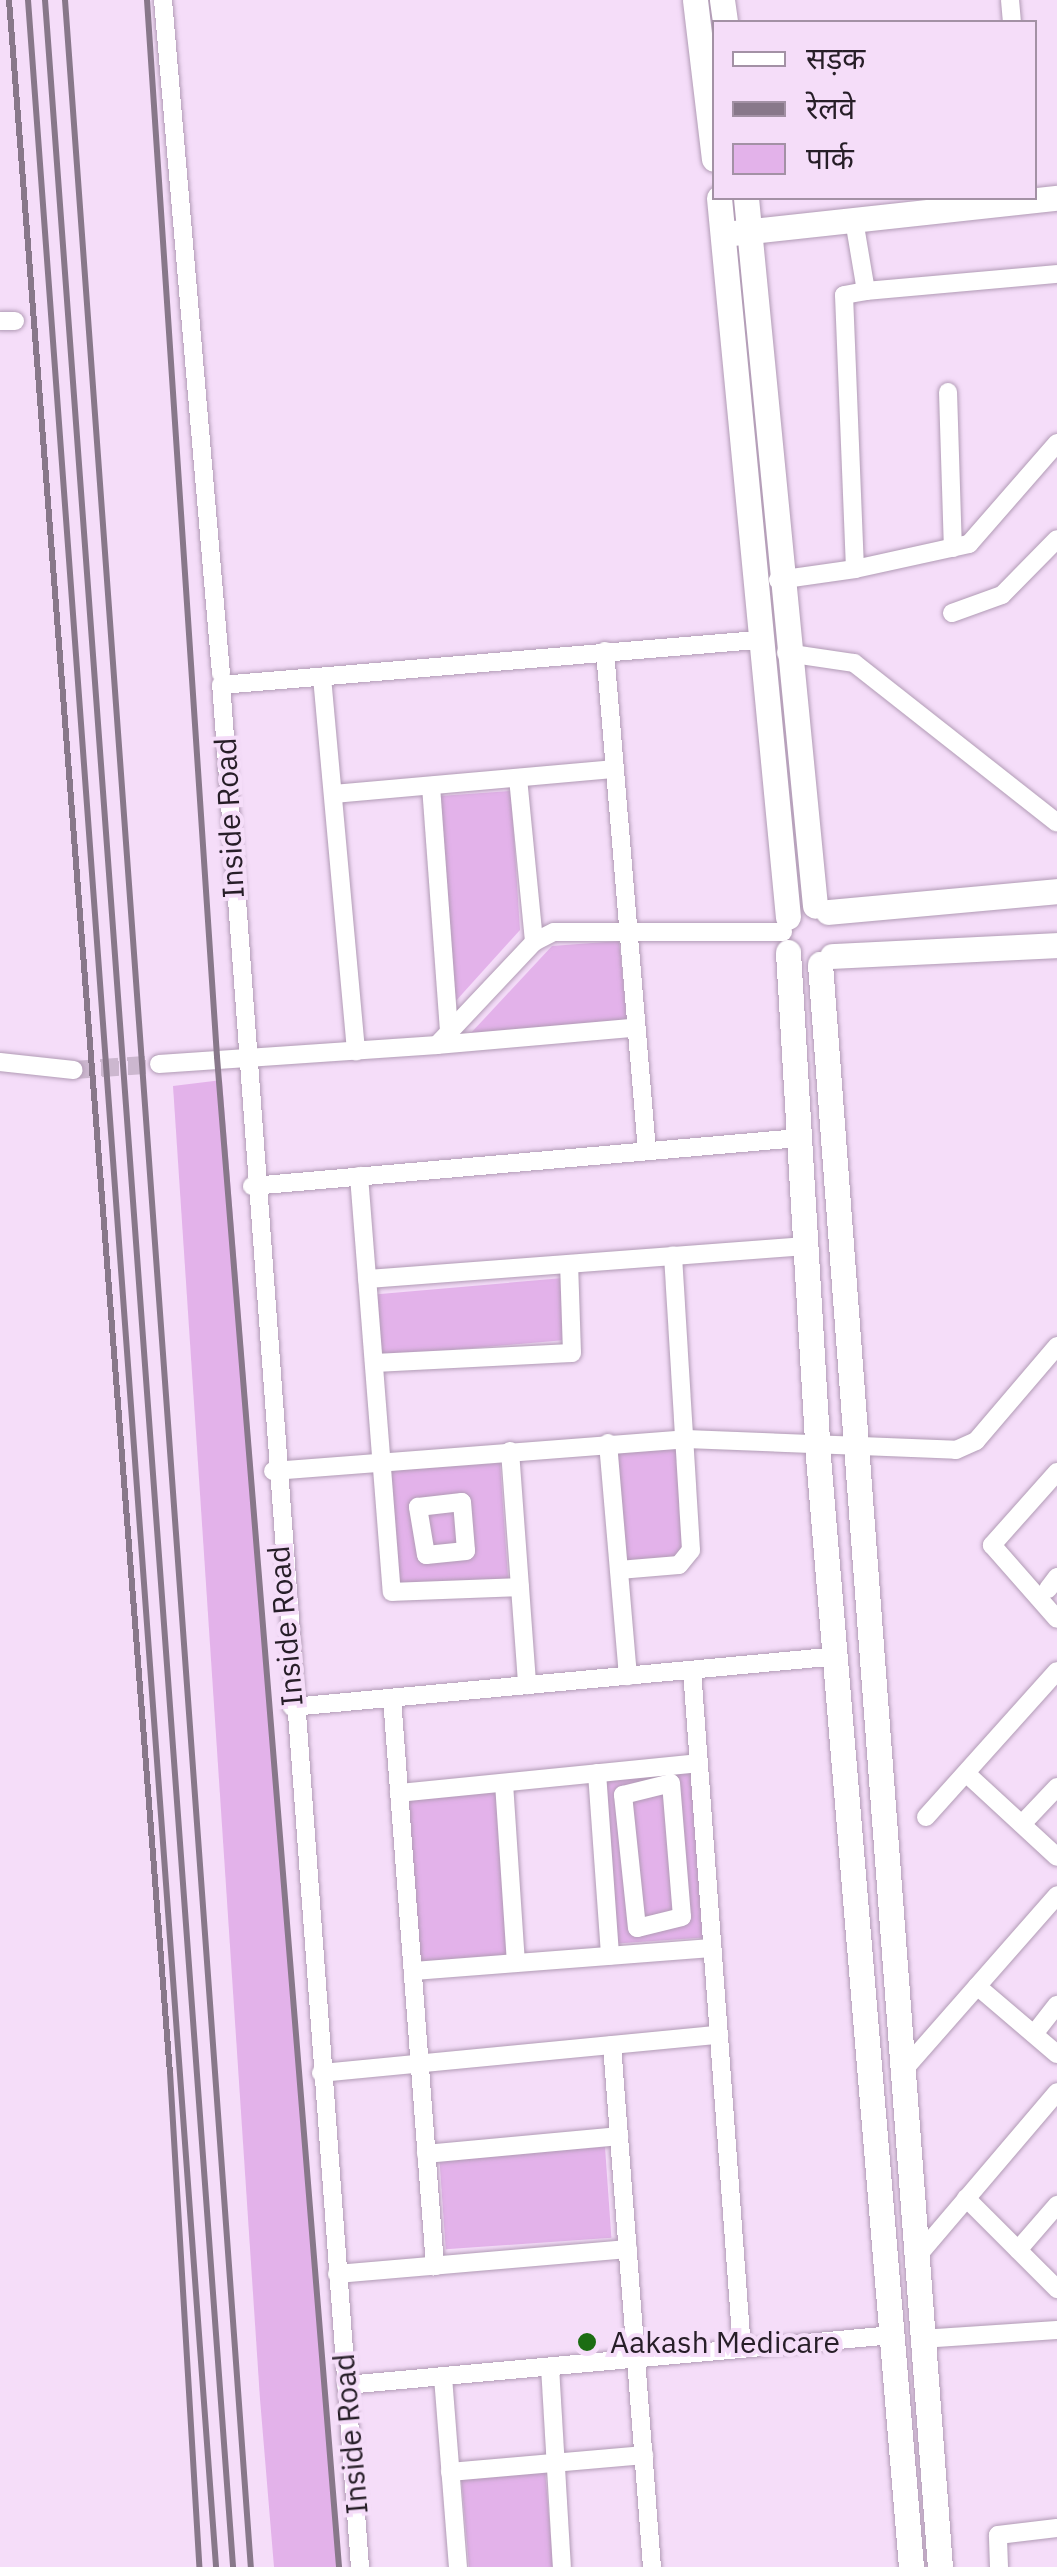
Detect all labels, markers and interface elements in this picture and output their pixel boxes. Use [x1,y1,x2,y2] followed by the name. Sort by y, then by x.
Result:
[712,20,1037,200] legend
[806,38,865,77] text: सड़क
[806,88,855,127] text: रेलवे
[806,138,854,177] text: पार्क
[207,737,251,899] street label: Inside Road
[260,1544,310,1708] street label: Inside Road
[610,2324,840,2360] place label: Aakash Medicare
[574,2329,600,2355] marker: Aakash Medicare
[325,2352,375,2516] street label: Inside Road

